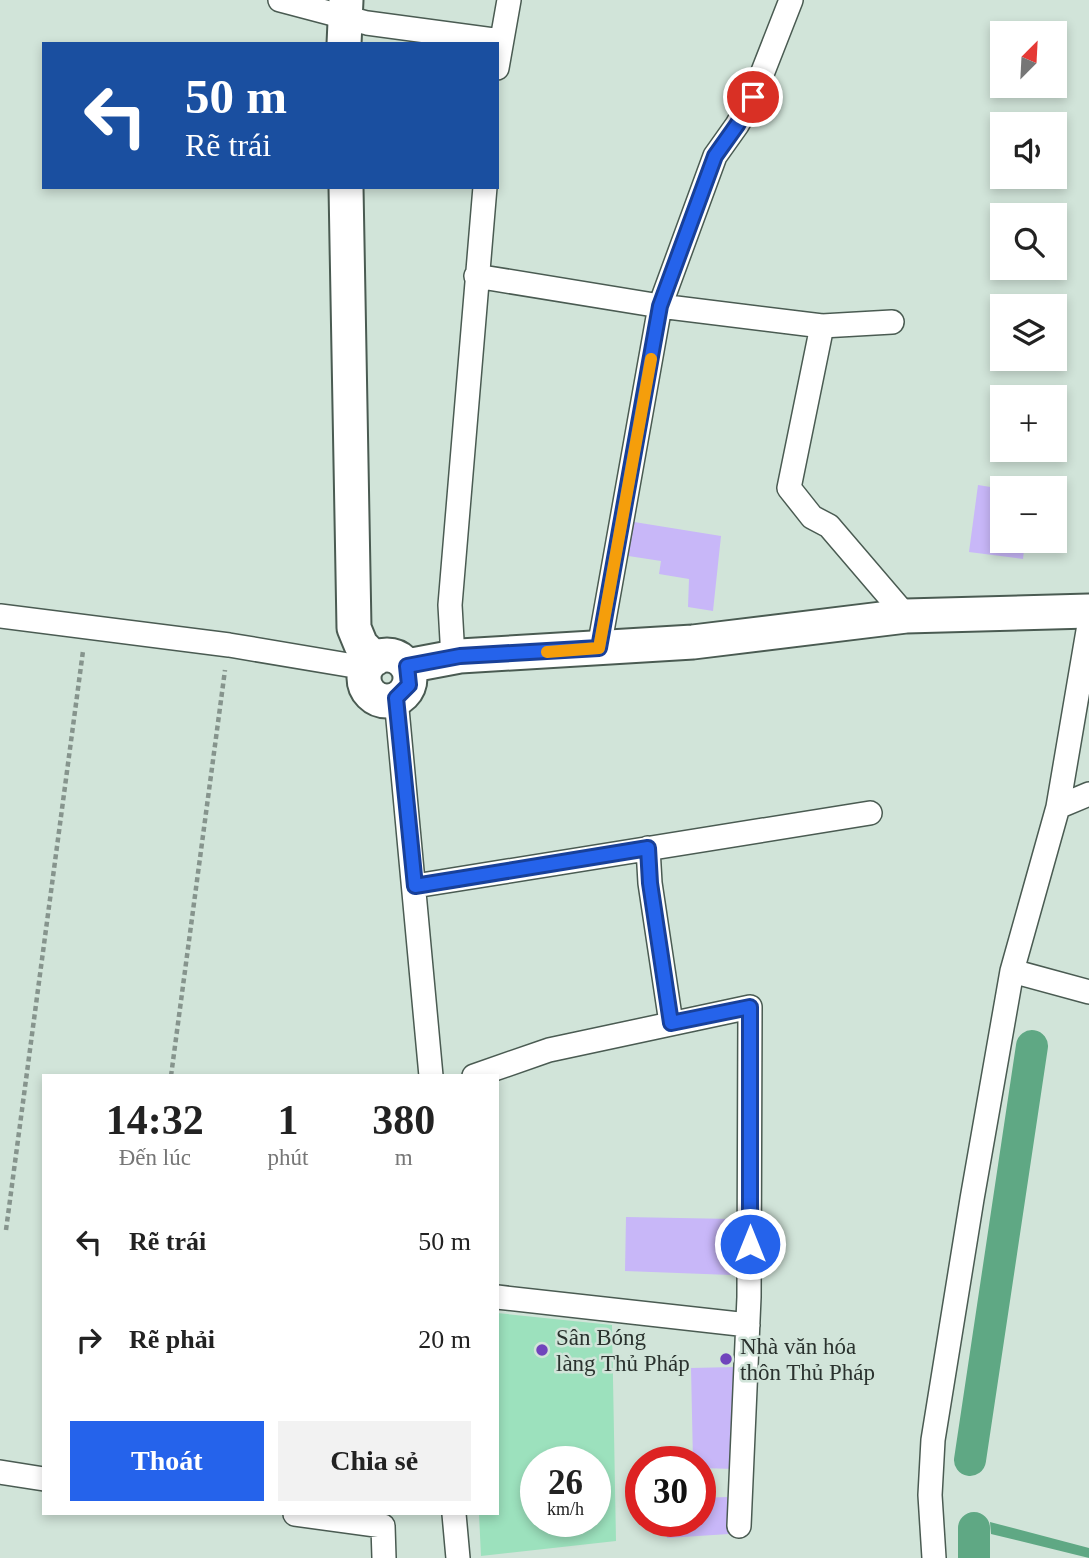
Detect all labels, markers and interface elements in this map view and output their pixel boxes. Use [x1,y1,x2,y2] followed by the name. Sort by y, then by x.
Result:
[990,21,1068,98] north arrow
[990,21,1067,553] map controls
[723,67,783,127] pin
[185,69,287,124] text: 50 m
[70,70,161,161] icon: left
[734,78,772,116] icon: arrive
[990,112,1067,189] button: sound
[185,127,271,163] text: Rẽ trái
[990,203,1067,280] button: search
[990,294,1067,371] button: layers
[990,385,1067,462] button: +
[990,476,1067,553] button: −
[106,1097,204,1143] text: 14:32
[277,1097,298,1143] text: 1
[372,1097,435,1143] text: 380
[119,1145,191,1170] text: Đến lúc
[268,1145,308,1170] text: phút
[395,1145,413,1170] text: m
[713,1207,787,1281] position arrow
[70,1223,108,1261] icon: left
[129,1227,206,1256] text: Rẽ trái
[418,1227,471,1256] text: 50 m
[70,1321,108,1359] icon: right
[129,1325,215,1354] text: Rẽ phải
[418,1325,471,1354] text: 20 m
[556,1325,690,1376] place label: Sân Bóng làng Thủ Pháp
[740,1334,875,1385] place label: Nhà văn hóa thôn Thủ Pháp
[534,1342,550,1358] marker: Sân Bóng làng Thủ Pháp
[718,1351,734,1367] marker: Nhà văn hóa thôn Thủ Pháp
[70,1421,264,1501] button: Thoát
[278,1421,471,1501] button: Chia sẻ
[625,1446,716,1537] speed limit sign: 30
[548,1463,583,1502] text: 26
[547,1499,584,1519] text: km/h

